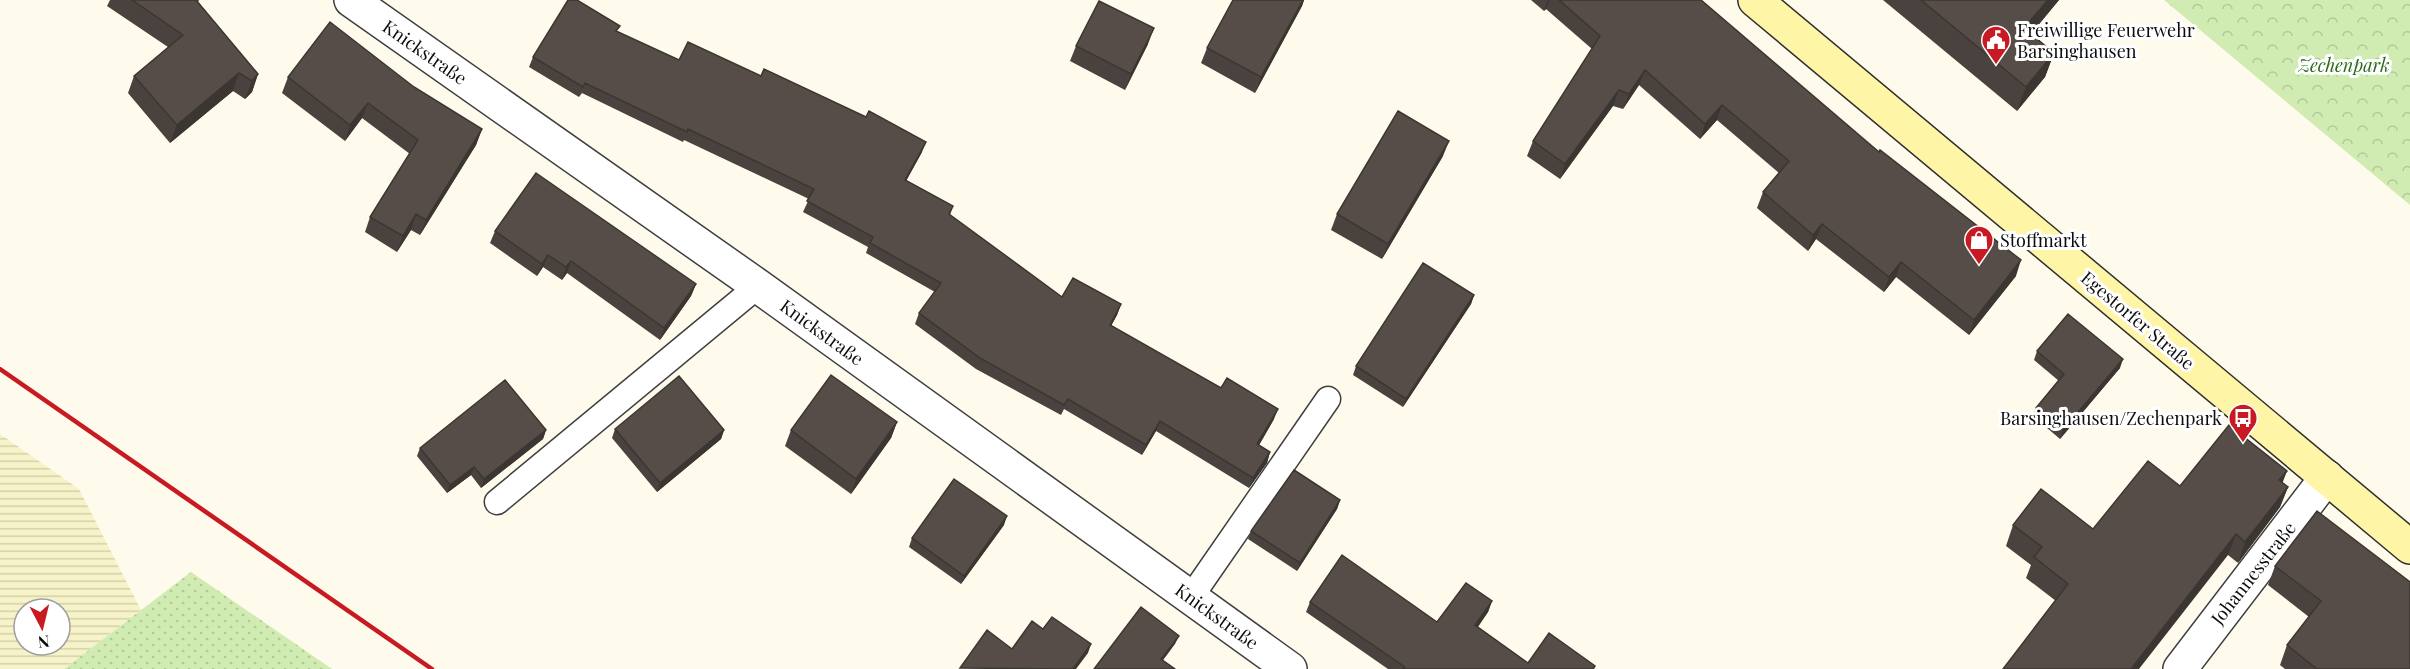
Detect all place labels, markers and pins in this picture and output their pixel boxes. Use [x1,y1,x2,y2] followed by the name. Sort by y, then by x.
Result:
[2017,18,2195,63] place label: Freiwillige Feuerwehr Barsinghausen
[1980,24,2012,66] public building icon: Freiwillige Feuerwehr Barsinghausen
[1963,224,1995,266] shop icon: Stoffmarkt
[2000,228,2087,252] place label: Stoffmarkt
[2227,402,2259,444] bus stop icon: Barsinghausen/Zechenpark
[2000,406,2222,430] place label: Barsinghausen/Zechenpark

